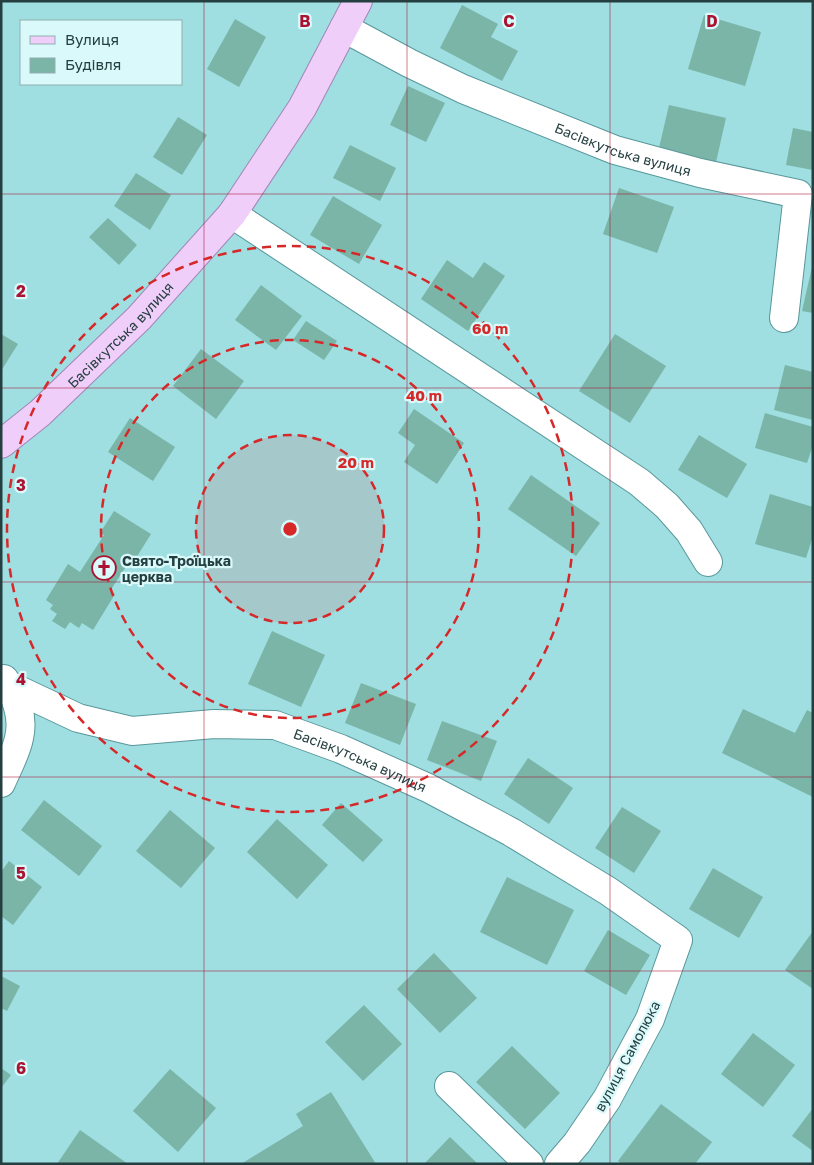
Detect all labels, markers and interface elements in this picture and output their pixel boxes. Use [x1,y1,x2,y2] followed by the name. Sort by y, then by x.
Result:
[299,11,311,31] text: B
[503,11,515,31] text: C
[706,11,718,31] text: D
[20,20,182,85] legend
[65,30,119,48] text: Вулиця
[65,55,121,73] text: Будівля
[553,118,693,179] street label: Басівкутська вулиця
[64,278,176,391] street label: Басівкутська вулиця
[16,281,26,301] text: 2
[472,319,508,337] text: 60 m
[406,386,442,404] text: 40 m
[338,453,374,471] text: 20 m
[16,475,26,495] text: 3
[281,520,299,538] centre of rings
[122,552,231,585] place label: Свято-Троїцька церква
[91,555,117,581] church icon: Свято-Троїцька церква
[16,669,26,689] text: 4
[291,724,429,795] street label: Басівкутська вулиця
[16,863,26,883] text: 5
[591,998,663,1114] street label: вулиця Самолюка
[16,1058,26,1078] text: 6

